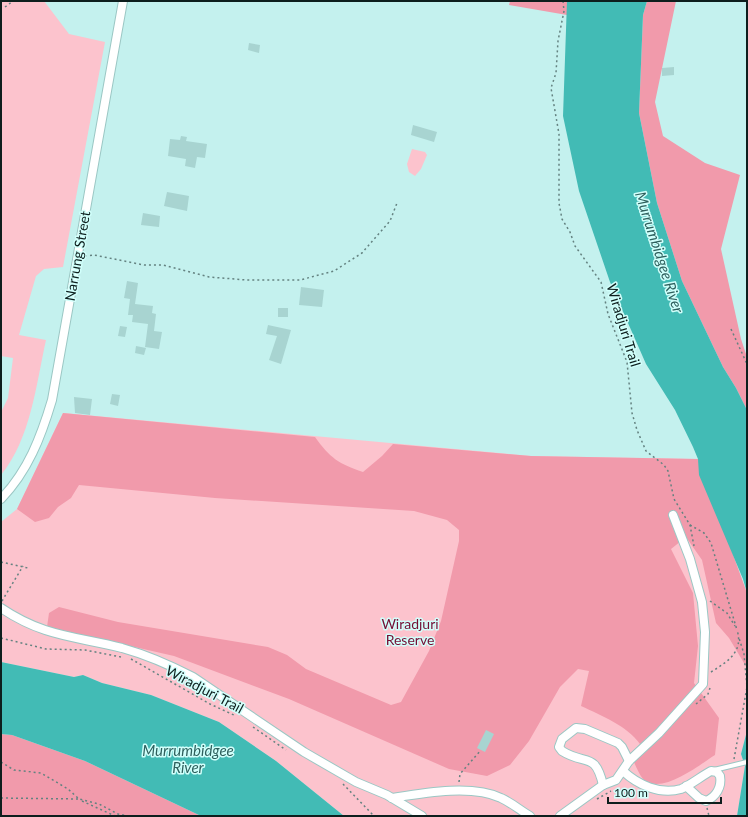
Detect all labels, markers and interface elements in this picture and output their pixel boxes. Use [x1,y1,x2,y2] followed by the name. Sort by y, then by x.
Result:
[632,189,688,316] water label: Murrumbidgee River
[61,210,93,302] street label: Narrung Street
[603,282,645,368] street label: Wiradjuri Trail
[381,615,439,648] park label: Wiradjuri Reserve
[163,661,247,717] street label: Wiradjuri Trail
[142,741,234,776] water label: Murrumbidgee River
[608,779,721,805] scale bar
[614,785,648,800] text: 100 m

